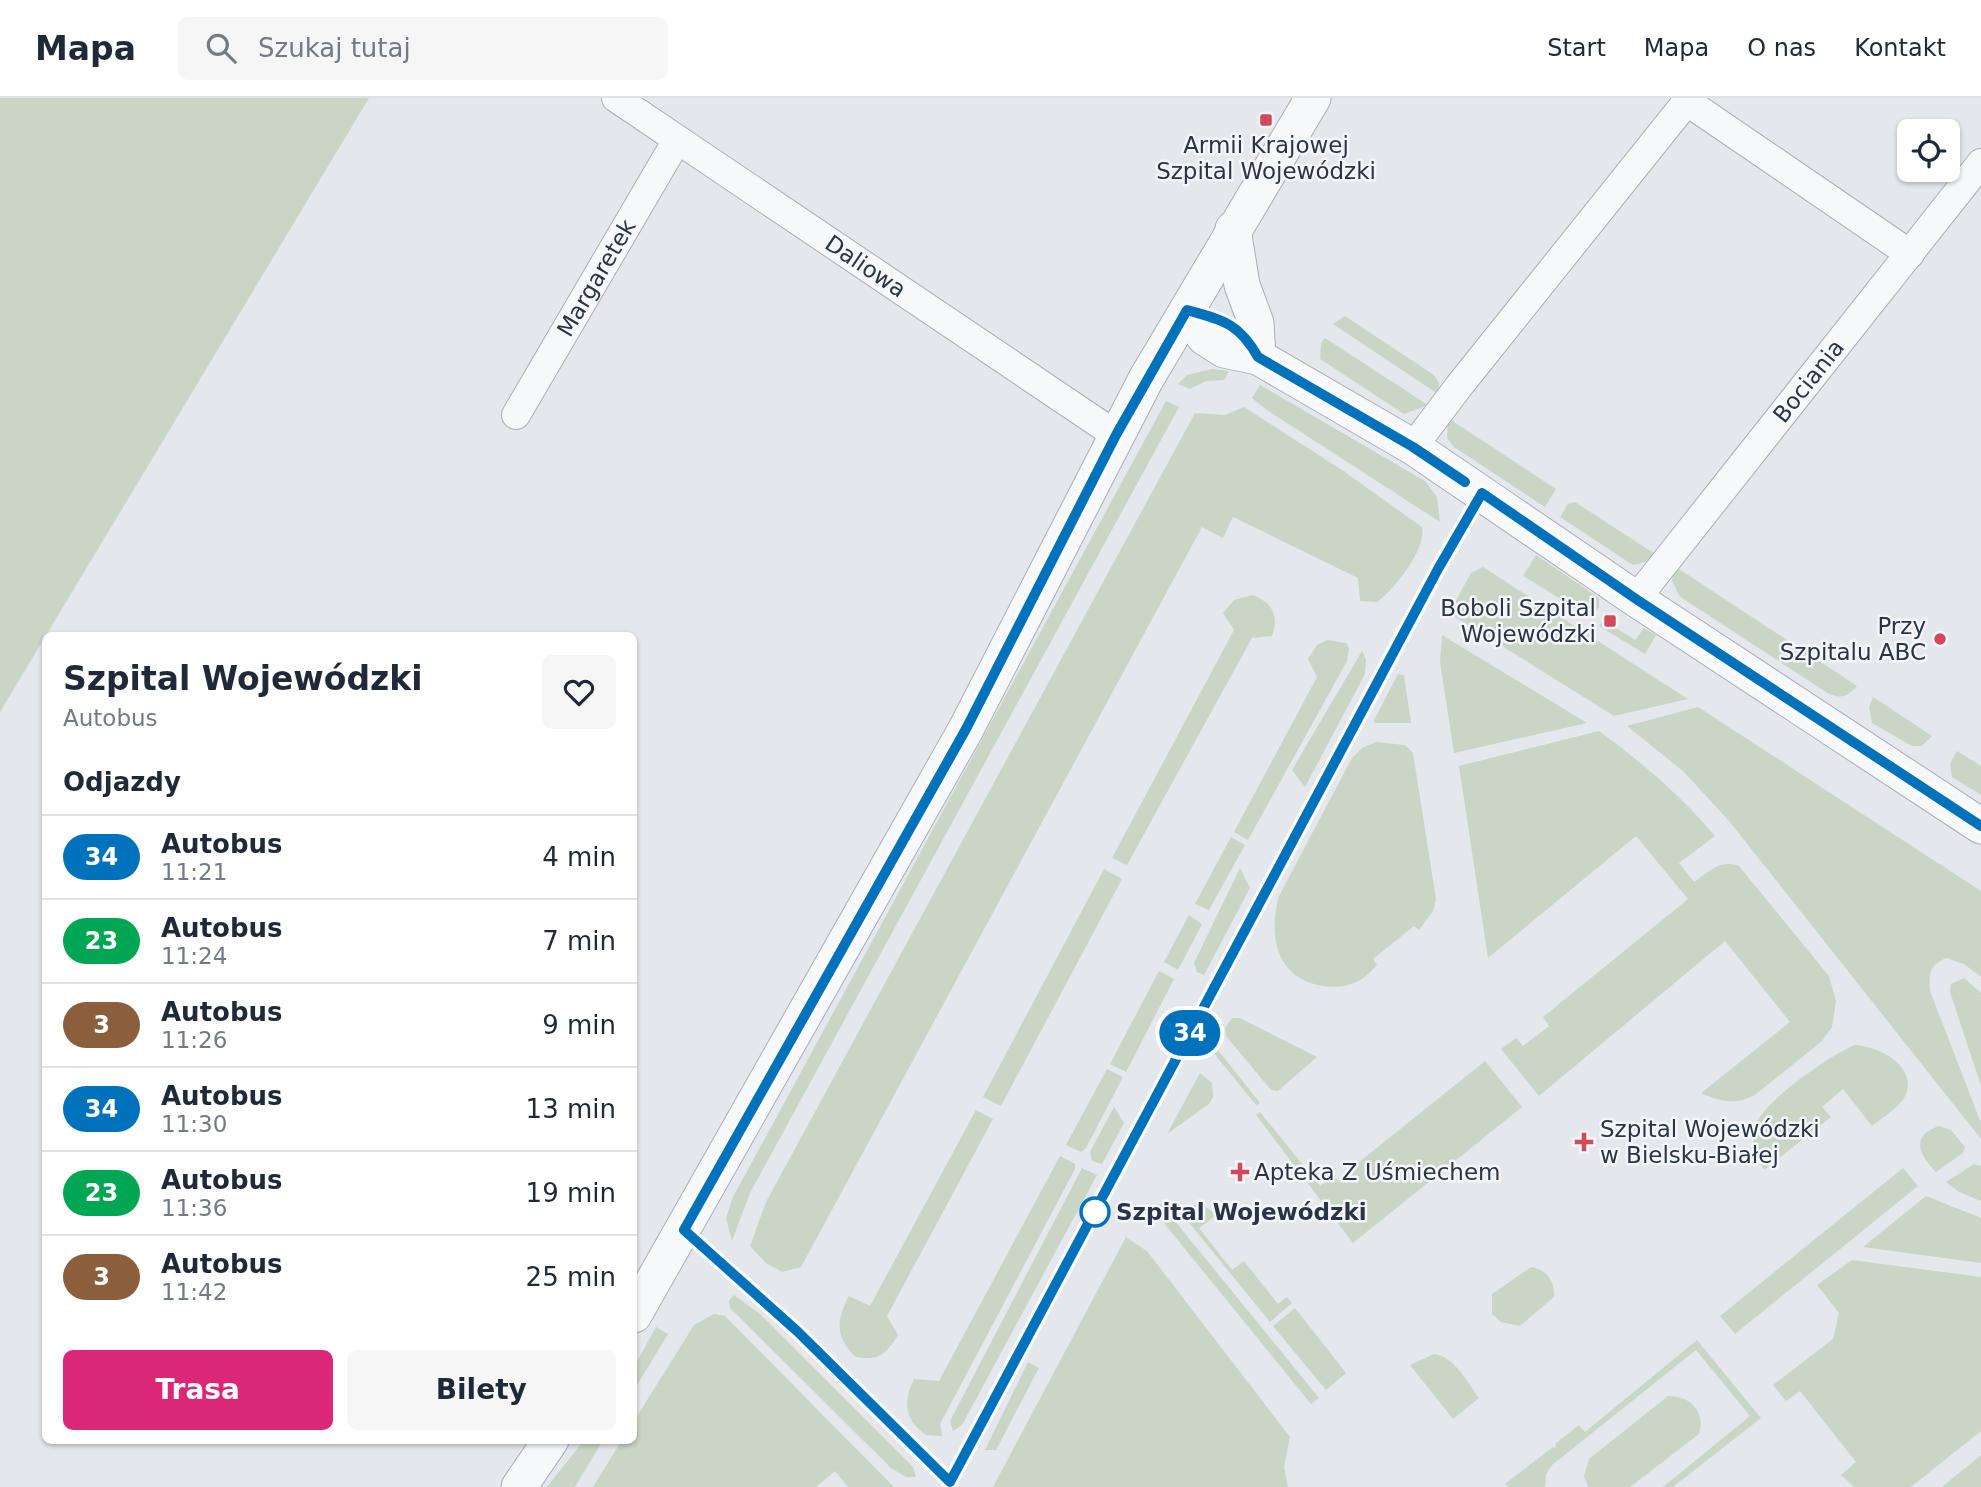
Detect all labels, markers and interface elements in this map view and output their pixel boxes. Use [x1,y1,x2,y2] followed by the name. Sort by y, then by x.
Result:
[178,17,668,80] search box
[35,29,136,68] text: Mapa
[202,29,240,67] icon: search
[258,33,411,63] text: Szukaj tutaj
[1547,34,1606,62] text: Start
[1644,34,1709,62] text: Mapa
[1747,34,1816,62] text: O nas
[1854,34,1946,62] text: Kontakt
[1258,112,1274,128] marker: Armii Krajowej Szpital Wojewódzki
[1897,119,1960,182] map controls
[1897,119,1960,182] button: locate
[1156,132,1376,184] place label: Armii Krajowej Szpital Wojewódzki
[552,214,641,341] street label: Margaretek
[820,230,911,303] street label: Daliowa
[1768,334,1849,428] street label: Bociania
[1440,595,1596,647] place label: Boboli Szpital Wojewódzki
[1602,613,1618,629] marker: Boboli Szpital Wojewódzki
[1780,613,1926,665] place label: Przy Szpitalu ABC
[1932,631,1948,647] marker: Przy Szpitalu ABC
[542,655,616,729] button: heart
[63,659,423,698] text: Szpital Wojewódzki
[63,705,158,731] text: Autobus
[63,767,181,797] text: Odjazdy
[161,829,283,859] text: Autobus
[542,842,616,872] text: 4 min
[85,843,118,871] text: 34
[161,859,227,885] text: 11:21
[161,913,283,943] text: Autobus
[542,926,616,956] text: 7 min
[85,927,118,955] text: 23
[161,943,227,969] text: 11:24
[161,997,283,1027] text: Autobus
[542,1010,616,1040] text: 9 min
[1158,1010,1222,1056] line badge: 34
[93,1011,110,1039] text: 3
[1173,1019,1207,1047] text: 34
[161,1027,227,1053] text: 11:26
[161,1081,283,1111] text: Autobus
[526,1094,616,1124] text: 13 min
[85,1095,118,1123] text: 34
[161,1111,227,1137] text: 11:30
[1600,1116,1820,1168] place label: Szpital Wojewódzki w Bielsku-Białej
[1574,1132,1594,1152] marker: Szpital Wojewódzki w Bielsku-Białej
[1254,1159,1500,1185] place label: Apteka Z Uśmiechem
[1232,1164,1248,1180] marker: Apteka Z Uśmiechem
[161,1165,283,1195] text: Autobus
[526,1178,616,1208] text: 19 min
[85,1179,118,1207] text: 23
[161,1195,227,1221] text: 11:36
[1080,1197,1110,1227] marker: Szpital Wojewódzki
[1116,1199,1367,1225] place label: Szpital Wojewódzki
[161,1249,283,1279] text: Autobus
[526,1262,616,1292] text: 25 min
[93,1263,110,1291] text: 3
[161,1279,227,1305] text: 11:42
[63,1350,333,1430] button: Trasa
[347,1350,616,1430] button: Bilety

